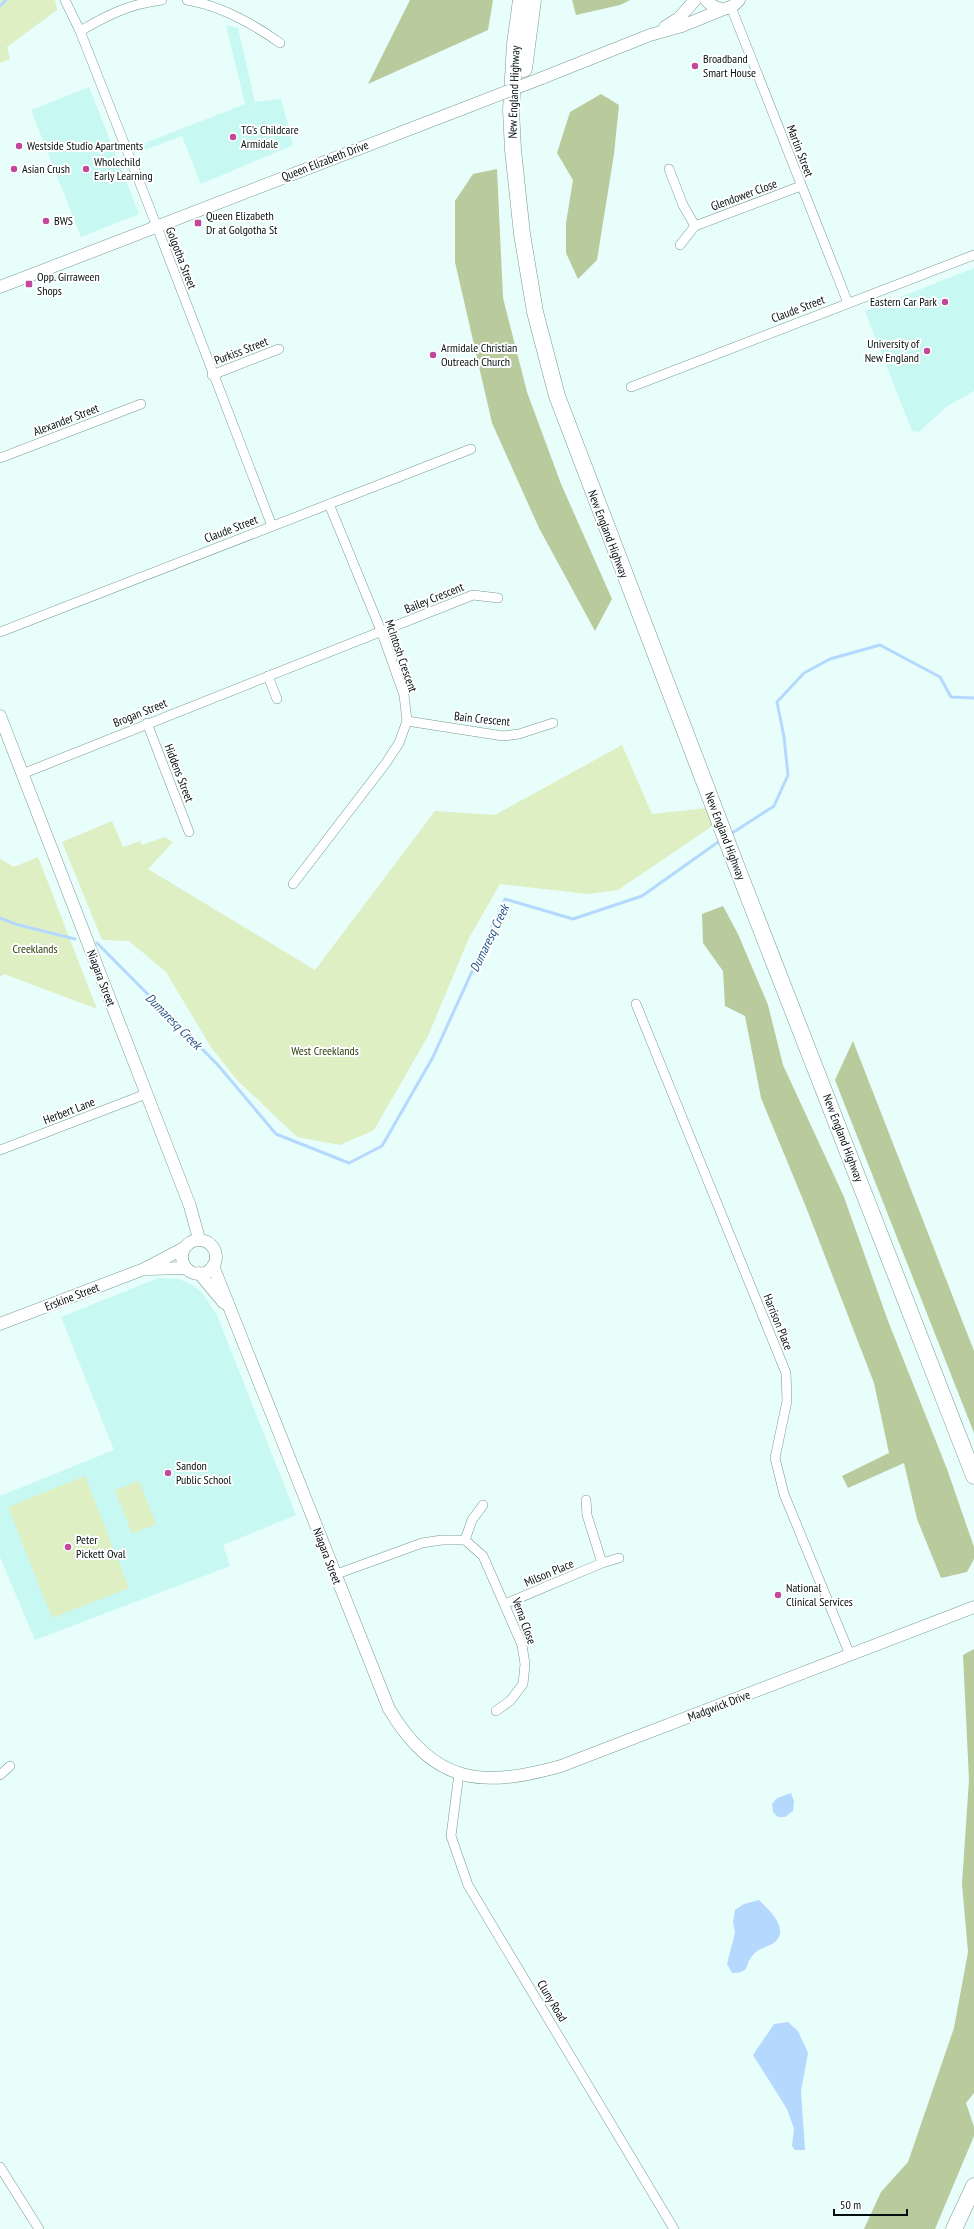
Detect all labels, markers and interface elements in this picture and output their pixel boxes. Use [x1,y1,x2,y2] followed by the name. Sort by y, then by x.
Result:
[504,45,523,139] street label: New England Highway
[703,51,756,80] place label: Broadband Smart House
[690,61,700,71] marker: Broadband Smart House
[241,122,299,151] place label: TG's Childcare Armidale
[784,123,817,180] street label: Martin Street
[228,132,238,142] marker: TG's Childcare Armidale
[279,137,371,184] street label: Queen Elizabeth Drive
[27,138,143,153] place label: Westside Studio Apartments
[14,141,24,151] marker: Westside Studio Apartments
[94,154,153,183] place label: Wholechild Early Learning
[22,161,70,176] place label: Asian Crush
[9,164,19,174] marker: Asian Crush
[81,164,91,174] marker: Wholechild Early Learning
[709,176,779,213] street label: Glendower Close
[206,208,278,237] place label: Queen Elizabeth Dr at Golgotha St
[54,213,73,228] place label: BWS
[41,216,51,226] marker: BWS
[193,218,203,228] marker: Queen Elizabeth Dr at Golgotha St
[163,225,200,292] street label: Golgotha Street
[37,269,100,298] place label: Opp. Girraween Shops
[24,279,34,289] marker: Opp. Girraween Shops
[769,291,827,326] street label: Claude Street
[870,294,937,309] place label: Eastern Car Park
[940,297,950,307] marker: Eastern Car Park
[212,333,270,368] street label: Purkiss Street
[865,336,920,365] place label: University of New England
[441,340,517,369] place label: Armidale Christian Outreach Church
[922,346,932,356] marker: University of New England
[428,350,438,360] marker: Armidale Christian Outreach Church
[31,400,101,439] street label: Alexander Street
[585,488,632,580] street label: New England Highway
[202,511,260,546] street label: Claude Street
[402,579,466,616] street label: Bailey Crescent
[382,618,421,695] street label: McIntosh Crescent
[111,695,170,730] street label: Brogan Street
[453,708,511,729] street label: Bain Crescent
[162,742,198,805] street label: Hiddens Street
[702,790,749,882] street label: New England Highway
[466,900,514,975] water label: Dumaresq Creek
[12,941,58,956] park label: Creeklands
[84,947,119,1009] street label: Niagara Street
[142,990,207,1055] water label: Dumaresq Creek
[291,1043,359,1058] park label: West Creeklands
[820,1092,867,1184] street label: New England Highway
[41,1094,97,1127] street label: Herbert Lane
[42,1279,102,1314] street label: Erskine Street
[760,1291,797,1352] street label: Harrison Place
[176,1458,232,1487] place label: Sandon Public School
[163,1468,173,1478] marker: Sandon Public School
[310,1525,345,1587] street label: Niagara Street
[76,1532,126,1561] place label: Peter Pickett Oval
[63,1542,73,1552] marker: Peter Pickett Oval
[522,1555,576,1590] street label: Milson Place
[786,1580,853,1609] place label: National Clinical Services
[773,1590,783,1600] marker: National Clinical Services
[509,1595,540,1646] street label: Verna Close
[686,1687,752,1724] street label: Madgwick Drive
[534,1977,571,2024] street label: Cluny Road
[834,2191,907,2217] scale bar
[840,2197,861,2212] text: 50 m

